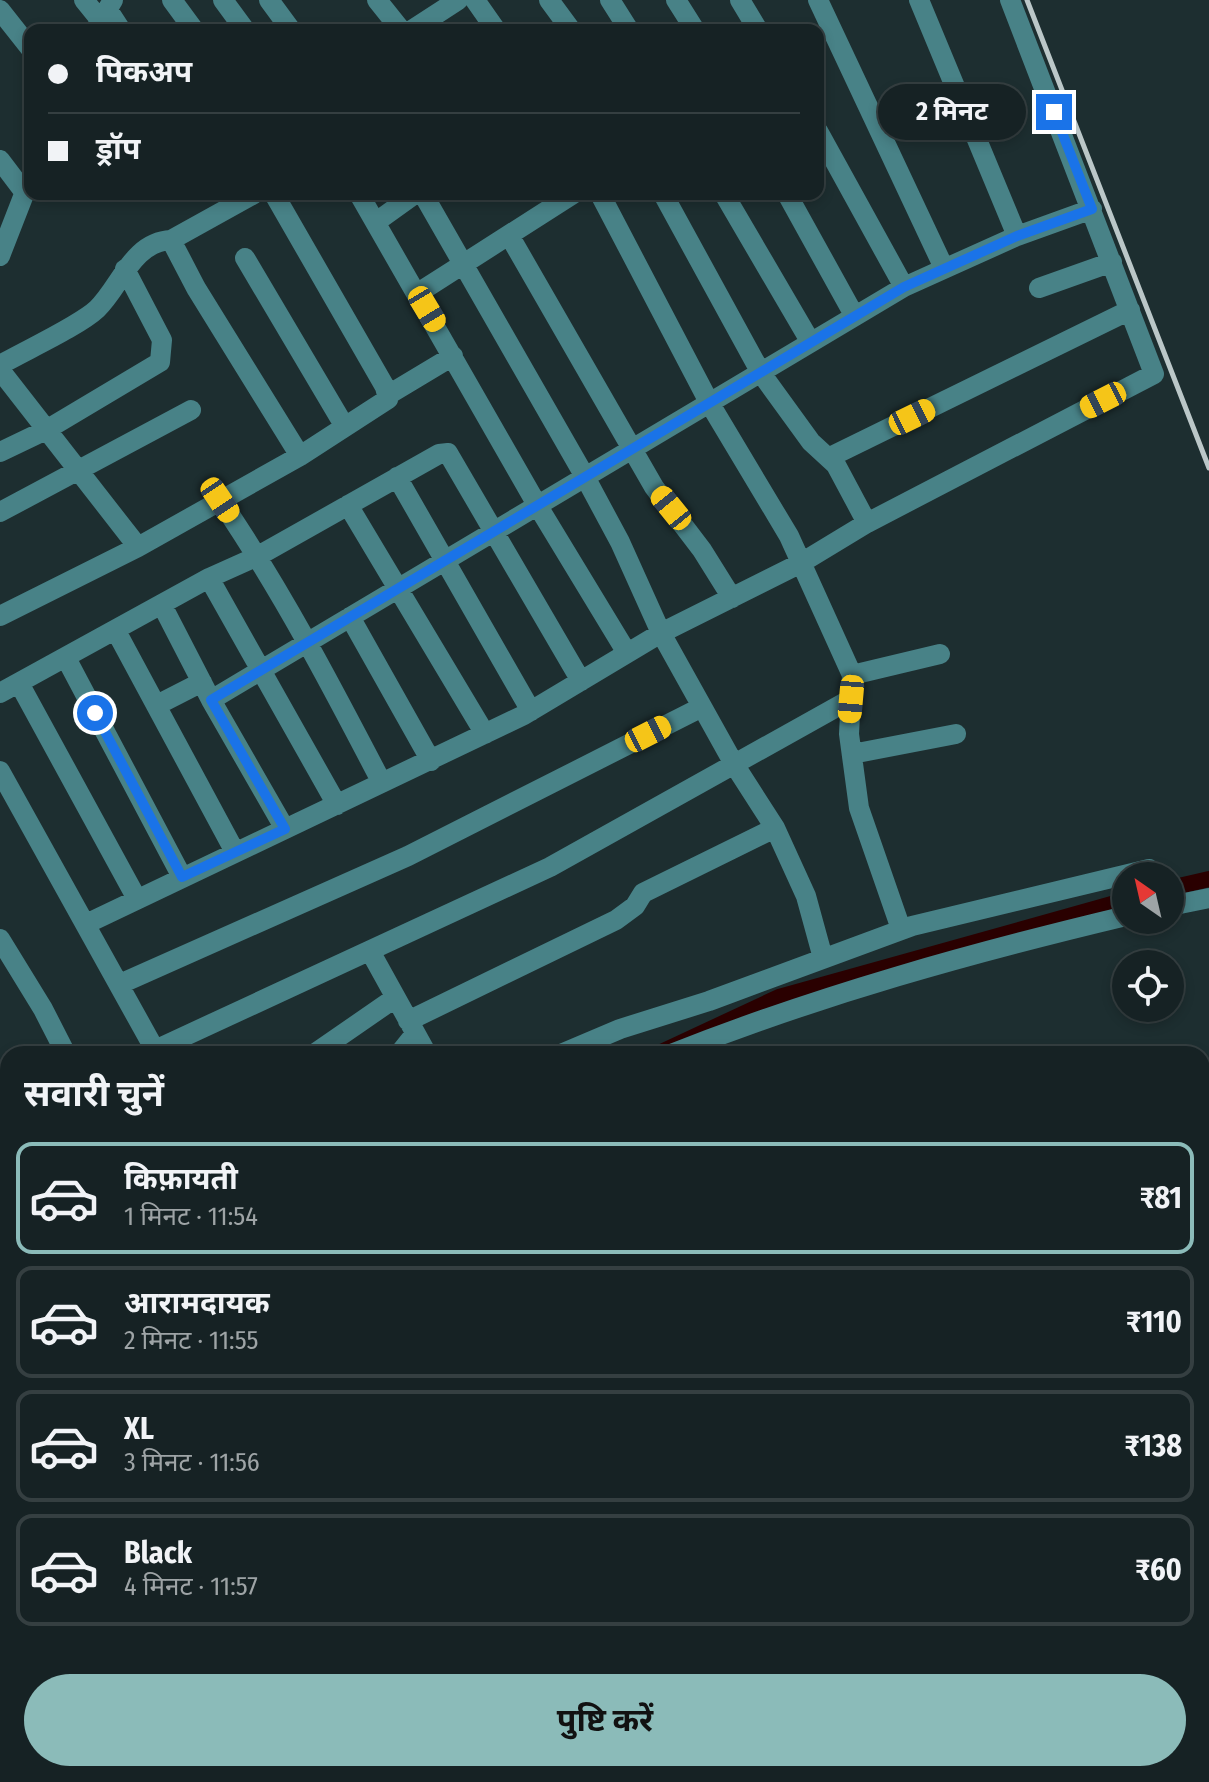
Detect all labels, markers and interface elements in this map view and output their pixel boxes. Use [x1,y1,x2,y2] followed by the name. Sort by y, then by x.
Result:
[96,54,192,90] text: पिकअप
[878,84,1026,140] callout: 2 मिनट
[1036,94,1072,130] route end
[916,96,988,127] text: 2 मिनट
[96,131,140,167] text: ड्रॉप
[404,282,450,336] car
[1076,378,1130,422] car
[885,396,939,438] car
[197,473,243,527] car
[647,482,695,534] car
[837,674,865,724] car
[77,695,113,731] route start
[621,712,675,756] car
[1112,862,1184,934] north arrow
[1112,862,1184,1022] map controls
[1112,950,1184,1022] button: locate
[24,1072,164,1116] text: सवारी चुनें
[124,1161,238,1197] text: किफ़ायती
[28,1162,100,1234] icon: car
[1140,1180,1182,1216] text: ₹81
[124,1201,258,1232] text: 1 मिनट · 11:54
[124,1285,270,1321] text: आरामदायक
[28,1286,100,1358] icon: car
[1126,1304,1182,1340] text: ₹110
[124,1325,258,1356] text: 2 मिनट · 11:55
[28,1410,100,1482] icon: car
[124,1411,154,1447] text: XL
[1125,1428,1182,1464] text: ₹138
[124,1447,260,1478] text: 3 मिनट · 11:56
[28,1534,100,1606] icon: car
[124,1535,192,1571] text: Black
[1135,1552,1182,1588] text: ₹60
[124,1571,258,1602] text: 4 मिनट · 11:57
[24,1674,1186,1766] button: पुष्टि करें

